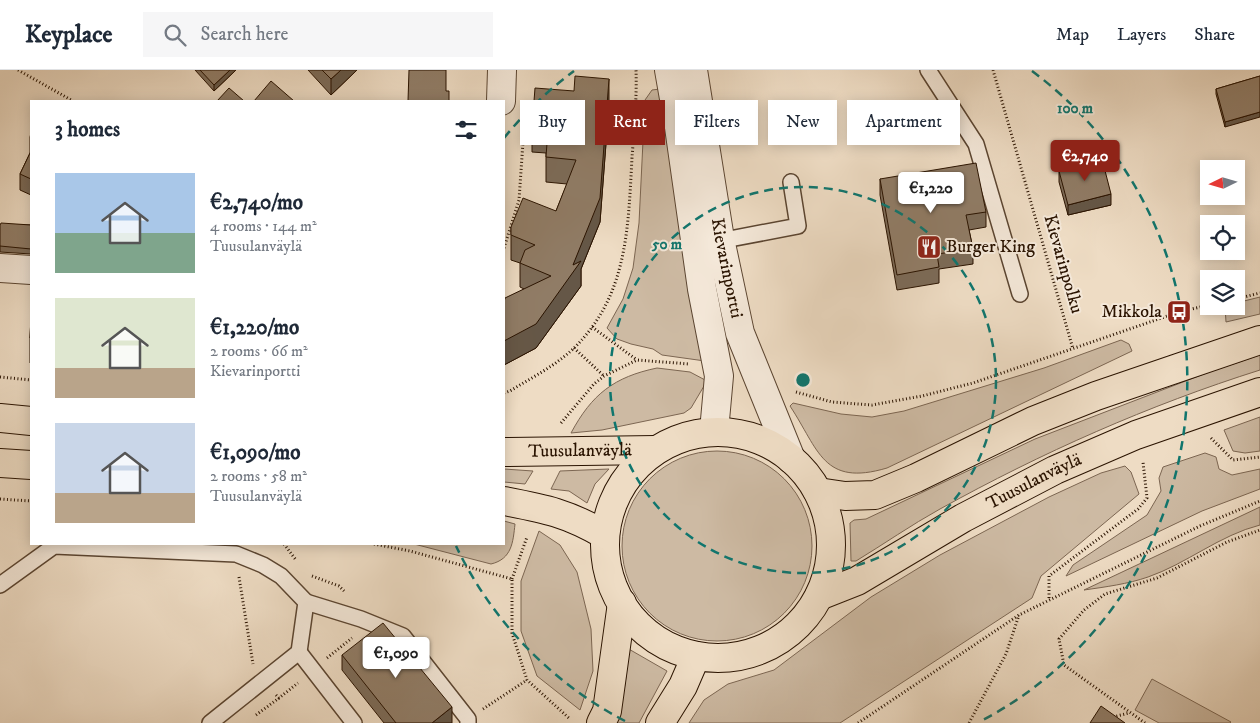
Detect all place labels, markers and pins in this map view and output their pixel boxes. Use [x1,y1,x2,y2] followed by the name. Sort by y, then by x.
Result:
[1044,140,1126,182] pin: €2,740
[890,172,972,214] pin: €1,220
[916,234,942,260] restaurant icon: Burger King
[946,236,1035,258] place label: Burger King
[1166,299,1192,325] bus stop icon: Mikkola
[1101,301,1162,323] place label: Mikkola
[794,371,812,389] centre of rings
[355,636,437,679] pin: €1,090

